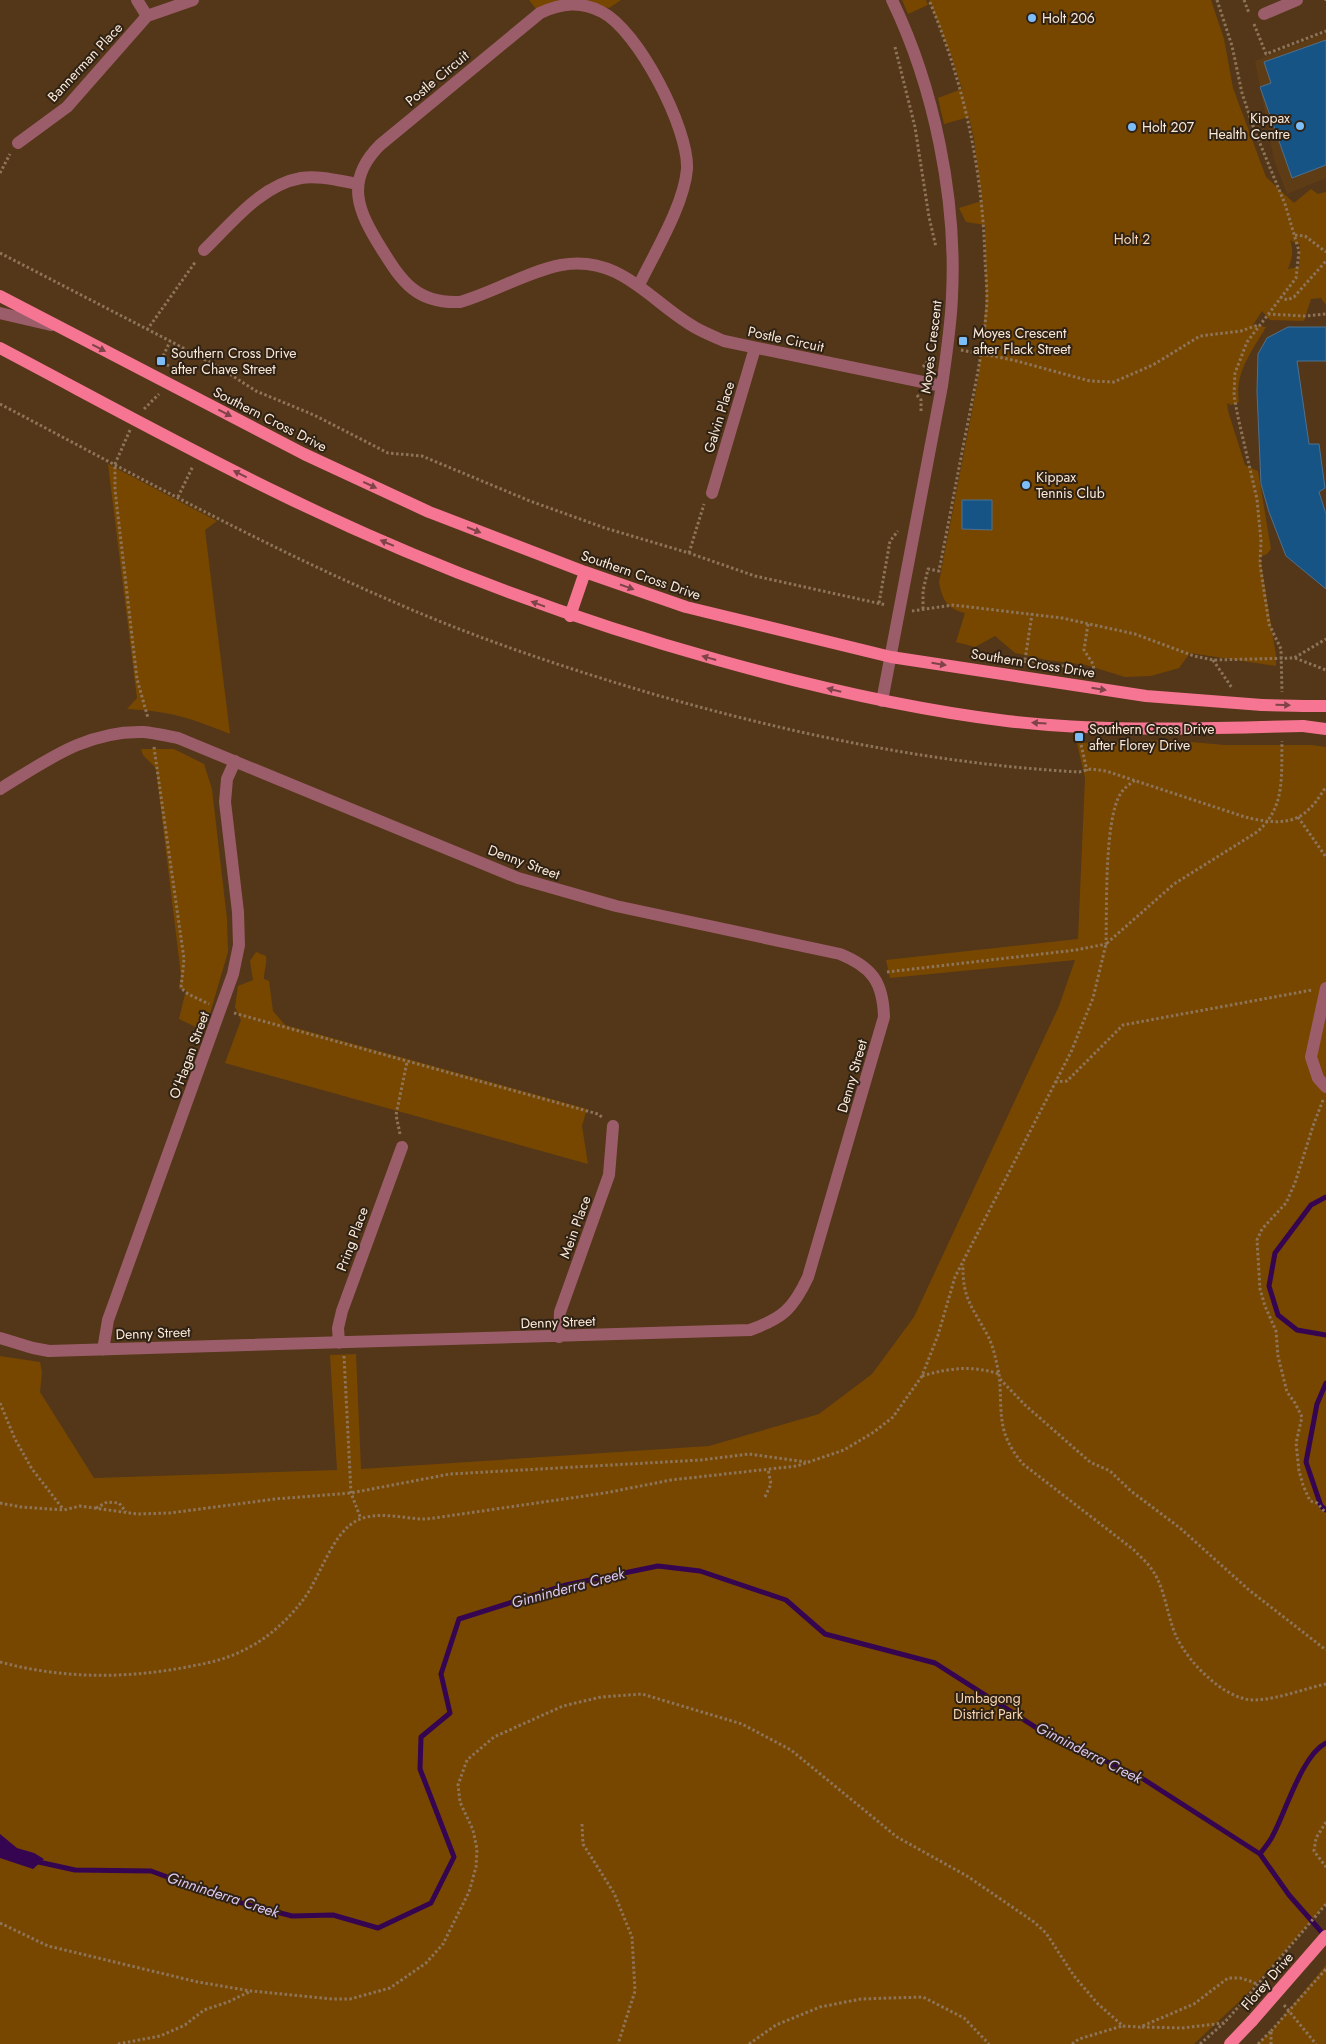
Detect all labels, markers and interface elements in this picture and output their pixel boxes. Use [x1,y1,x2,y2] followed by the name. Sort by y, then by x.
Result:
[1042,8,1095,28] place label: Holt 206
[1026,12,1038,24] marker: Holt 206
[43,18,127,106] street label: Bannerman Place
[401,45,474,111] street label: Postle Circuit
[1209,108,1290,144] place label: Kippax Health Centre
[1142,117,1195,137] place label: Holt 207
[1294,120,1306,132] marker: Kippax Health Centre
[1126,121,1138,133] marker: Holt 207
[1114,229,1150,249] park label: Holt 2
[915,299,947,395] street label: Moyes Crescent
[746,321,827,357] street label: Postle Circuit
[973,323,1071,359] place label: Moyes Crescent after Flack Street
[957,335,969,347] marker: Moyes Crescent after Flack Street
[171,343,296,379] place label: Southern Cross Drive after Chave Street
[92,344,106,352] one-way arrow
[155,355,167,367] marker: Southern Cross Drive after Chave Street
[699,379,739,455] street label: Galvin Place
[210,382,330,456] street label: Southern Cross Drive
[217,409,232,417] one-way arrow
[1036,467,1105,503] place label: Kippax Tennis Club
[233,470,247,478] one-way arrow
[1020,479,1032,491] marker: Kippax Tennis Club
[363,481,378,489] one-way arrow
[467,527,481,535] one-way arrow
[380,539,394,547] one-way arrow
[578,545,704,605] street label: Southern Cross Drive
[619,584,634,591] one-way arrow
[530,600,545,607] one-way arrow
[970,643,1096,683] street label: Southern Cross Drive
[702,654,717,662] one-way arrow
[931,660,947,668] one-way arrow
[1092,685,1108,693] one-way arrow
[827,686,842,694] one-way arrow
[1275,701,1291,709] one-way arrow
[1030,719,1046,727] one-way arrow
[1089,719,1214,755] place label: Southern Cross Drive after Florey Drive
[1073,731,1085,743] marker: Southern Cross Drive after Florey Drive
[485,840,563,884] street label: Denny Street
[164,1008,214,1101] street label: O'Hagan Street
[832,1037,872,1115] street label: Denny Street
[554,1193,596,1261] street label: Mein Place
[331,1204,373,1274] street label: Pring Place
[520,1311,597,1333] street label: Denny Street
[115,1322,192,1344] street label: Denny Street
[509,1562,628,1614] water label: Ginninderra Creek
[953,1688,1024,1724] park label: Umbagong District Park
[1032,1717,1146,1790] water label: Ginninderra Creek
[164,1867,282,1924] water label: Ginninderra Creek
[1236,1948,1298,2014] street label: Florey Drive

